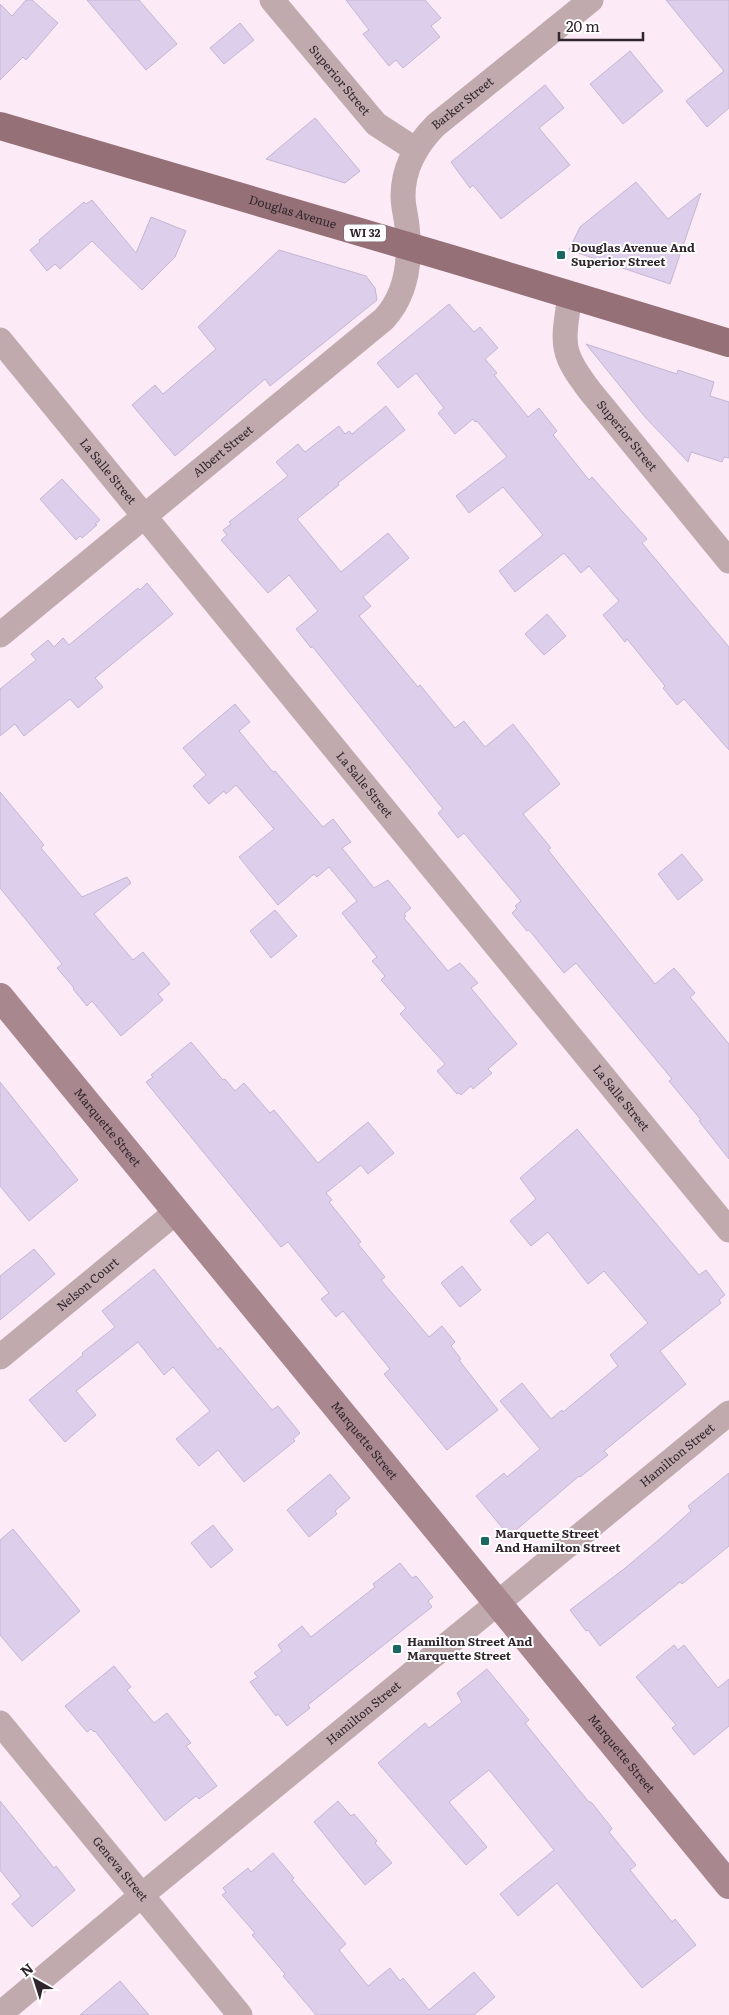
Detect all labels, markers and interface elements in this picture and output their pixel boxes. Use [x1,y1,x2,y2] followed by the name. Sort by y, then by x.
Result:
[559,10,643,42] scale bar
[566,14,600,37] text: 20 m
[305,41,375,119] street label: Superior Street
[427,72,497,133] street label: Barker Street
[247,190,339,233] street label: Douglas Avenue
[344,224,386,242] road number: WI 32
[571,238,695,270] place label: Douglas Avenue And Superior Street
[555,249,567,261] marker: Douglas Avenue And Superior Street
[593,396,662,475] street label: Superior Street
[188,420,257,481] street label: Albert Street
[76,434,141,508] street label: La Salle Street
[332,747,398,821] street label: La Salle Street
[589,1060,654,1135] street label: La Salle Street
[70,1084,146,1170] street label: Marquette Street
[52,1253,122,1315] street label: Nelson Court
[327,1397,403,1483] street label: Marquette Street
[635,1418,718,1491] street label: Hamilton Street
[495,1524,621,1556] place label: Marquette Street And Hamilton Street
[479,1535,491,1547] marker: Marquette Street And Hamilton Street
[407,1632,533,1664] place label: Hamilton Street And Marquette Street
[391,1643,403,1655] marker: Hamilton Street And Marquette Street
[322,1676,405,1749] street label: Hamilton Street
[584,1710,660,1796] street label: Marquette Street
[89,1832,153,1905] street label: Geneva Street
[10,1955,60,2005] north arrow
[15,1957,37,1981] text: N

